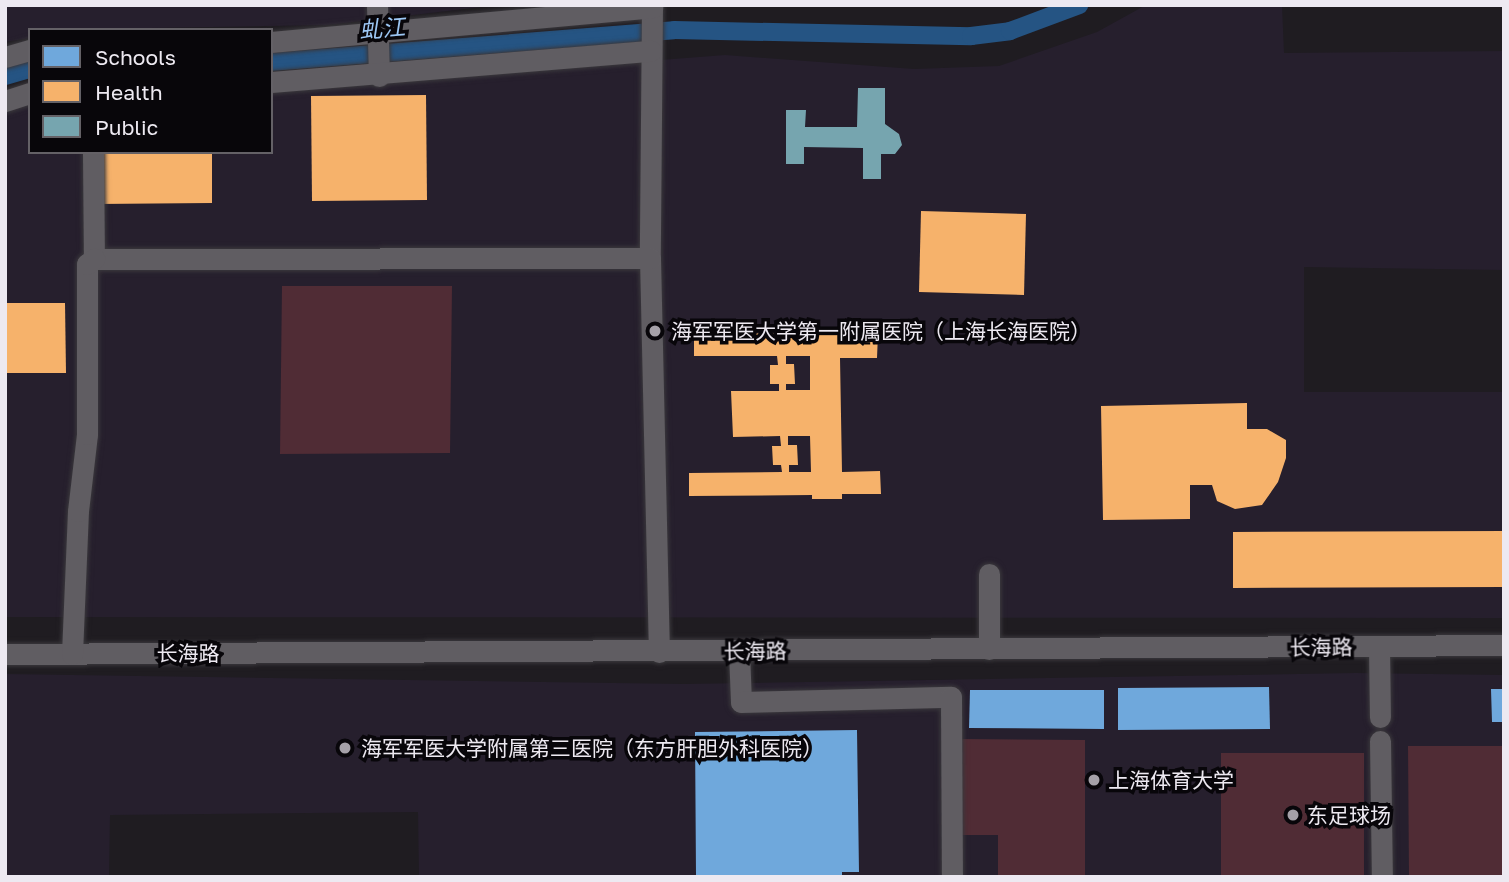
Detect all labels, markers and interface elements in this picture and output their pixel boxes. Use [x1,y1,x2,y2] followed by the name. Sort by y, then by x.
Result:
[358,12,406,44] water label: 虬江
[28,28,273,154] legend
[95,44,176,70] text: Schools
[95,79,163,105] text: Health
[95,114,158,140] text: Public
[671,318,1091,344] place label: 海军军医大学第一附属医院（上海长海医院）
[645,321,665,341] marker: 海军军医大学第一附属医院（上海长海医院）
[1289,634,1353,660] street label: 长海路
[723,638,787,664] street label: 长海路
[157,640,219,666] street label: 长海路
[361,735,823,761] place label: 海军军医大学附属第三医院（东方肝胆外科医院）
[335,738,355,758] marker: 海军军医大学附属第三医院（东方肝胆外科医院）
[1108,767,1234,793] place label: 上海体育大学
[1086,772,1102,788] marker: 上海体育大学
[1307,802,1391,828] place label: 东足球场
[1285,807,1301,823] marker: 东足球场

